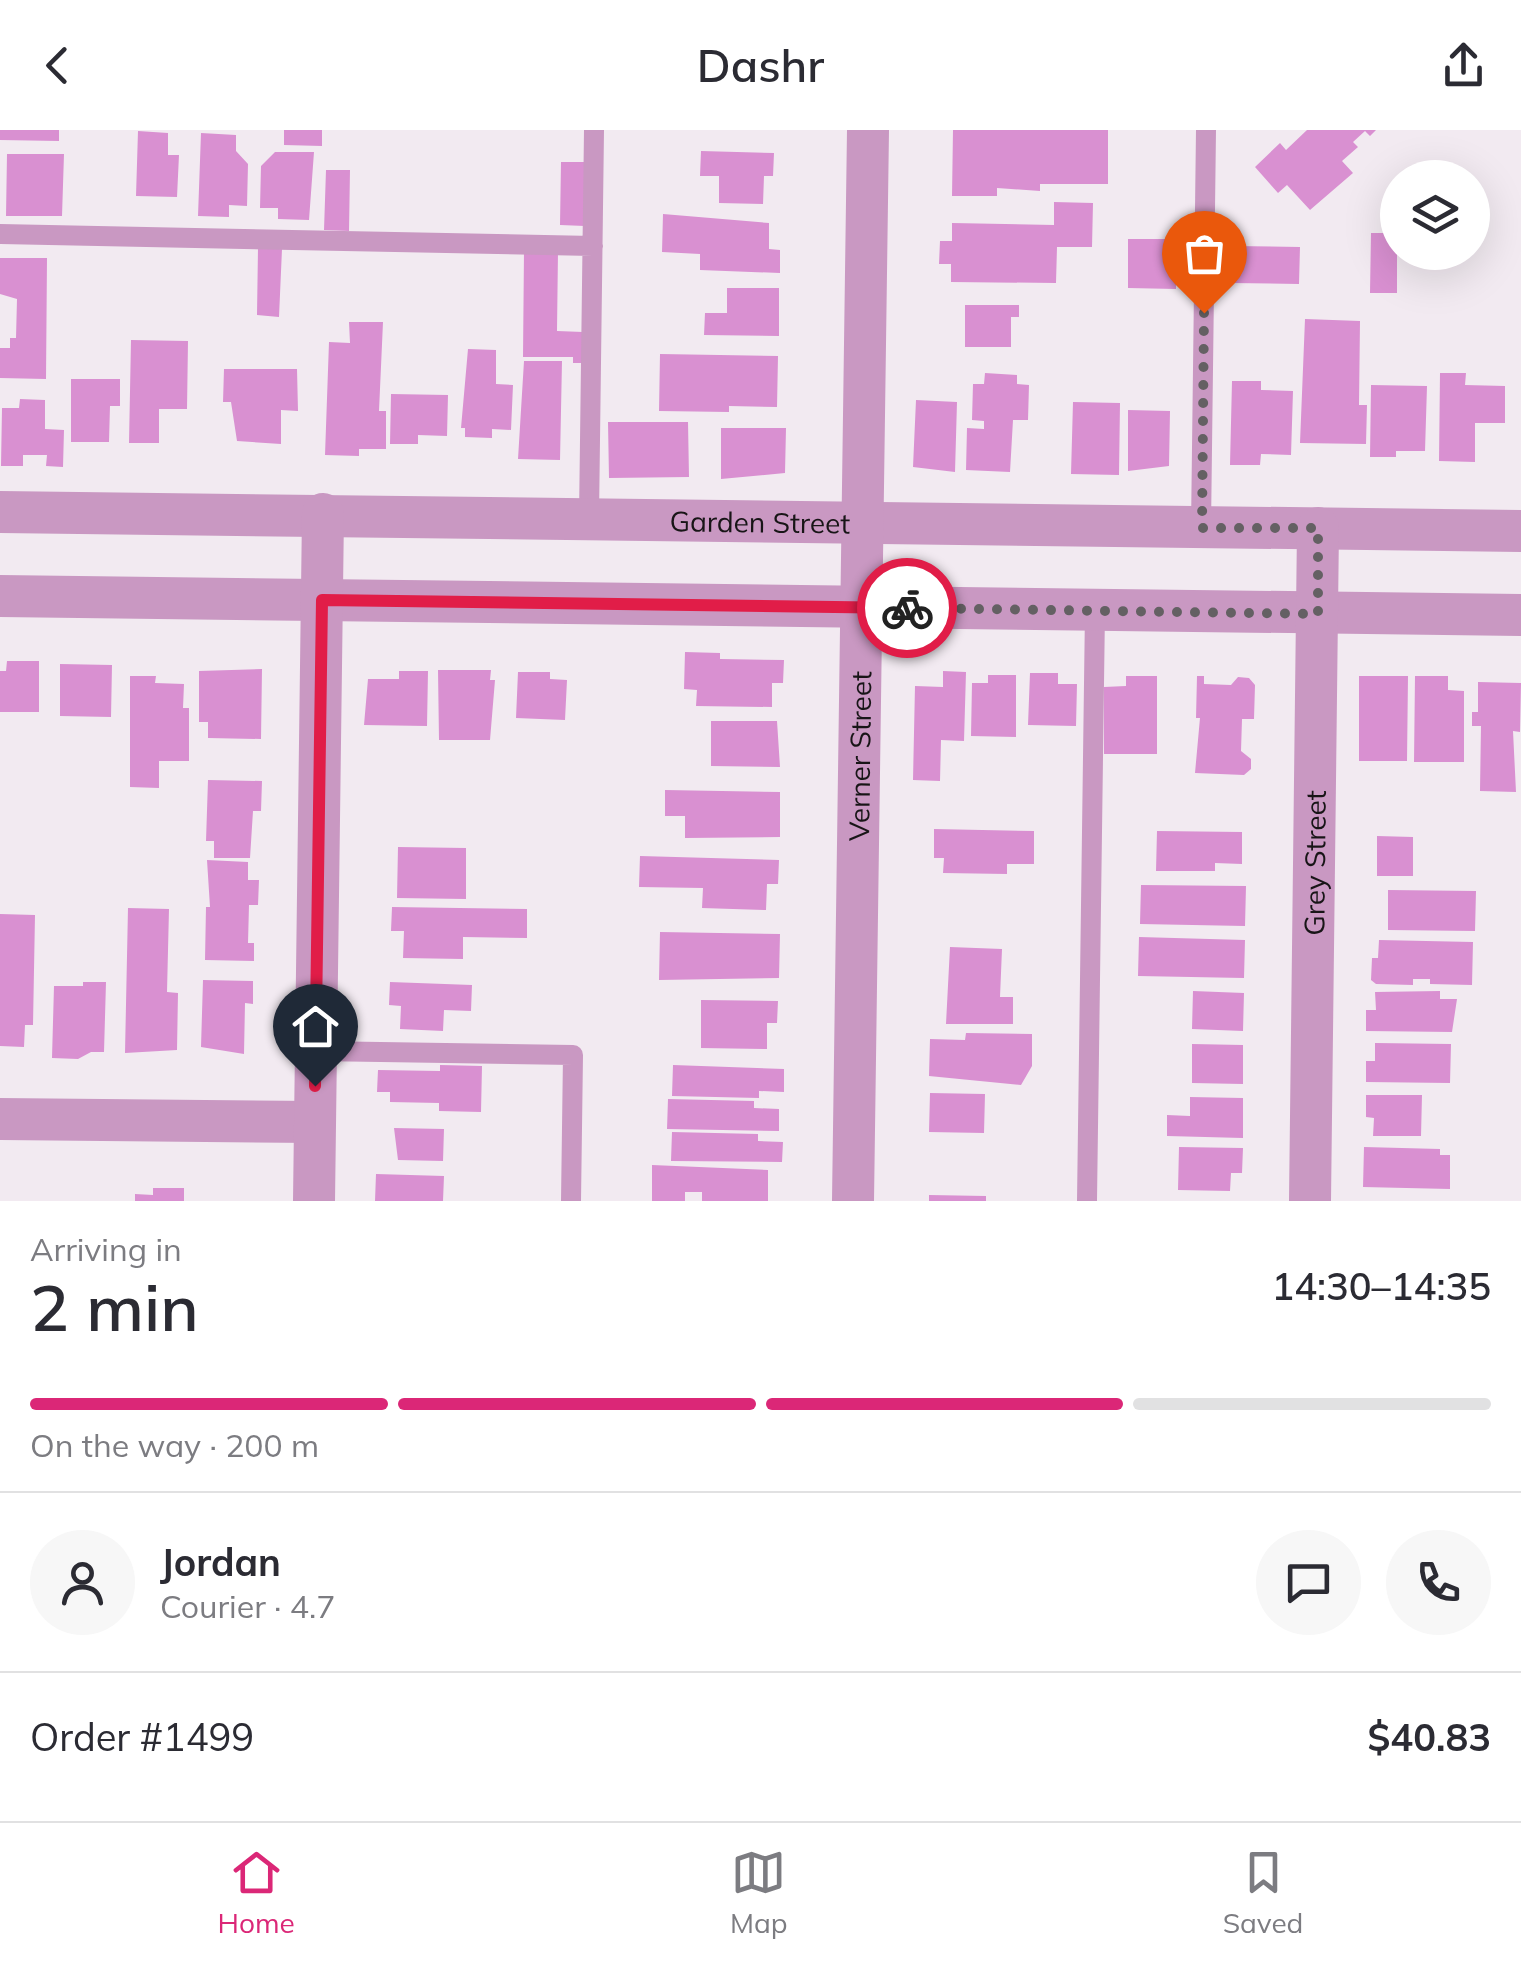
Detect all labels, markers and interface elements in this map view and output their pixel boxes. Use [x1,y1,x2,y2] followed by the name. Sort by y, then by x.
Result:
[697,37,824,93] text: Dashr
[30,38,85,93] icon: back
[1436,38,1491,93] icon: share
[1380,160,1490,270] map controls
[1380,160,1490,270] button: layers
[1162,211,1247,314] pin
[1177,226,1232,281] icon: bag
[669,503,851,540] street label: Garden Street
[857,558,957,658] courier
[880,581,935,636] icon: bike
[841,671,878,841] street label: Verner Street
[1296,790,1332,936] street label: Grey Street
[273,984,358,1087] pin
[288,999,343,1054] icon: home
[30,1229,182,1269] text: Arriving in
[1271,1262,1491,1310] text: 14:30–14:35
[30,1266,199,1347] text: 2 min
[30,1425,319,1465] text: On the way · 200 m
[30,1530,135,1635] button: person
[1256,1530,1361,1635] button: chat
[1386,1530,1491,1635] button: phone
[160,1538,281,1586] text: Jordan
[160,1586,336,1626] text: Courier · 4.7
[30,1713,254,1761] text: Order #1499
[1368,1713,1491,1761] text: $40.83
[218,1845,295,1940] tab: Home
[730,1845,788,1940] tab: Map
[1223,1845,1303,1940] tab: Saved

